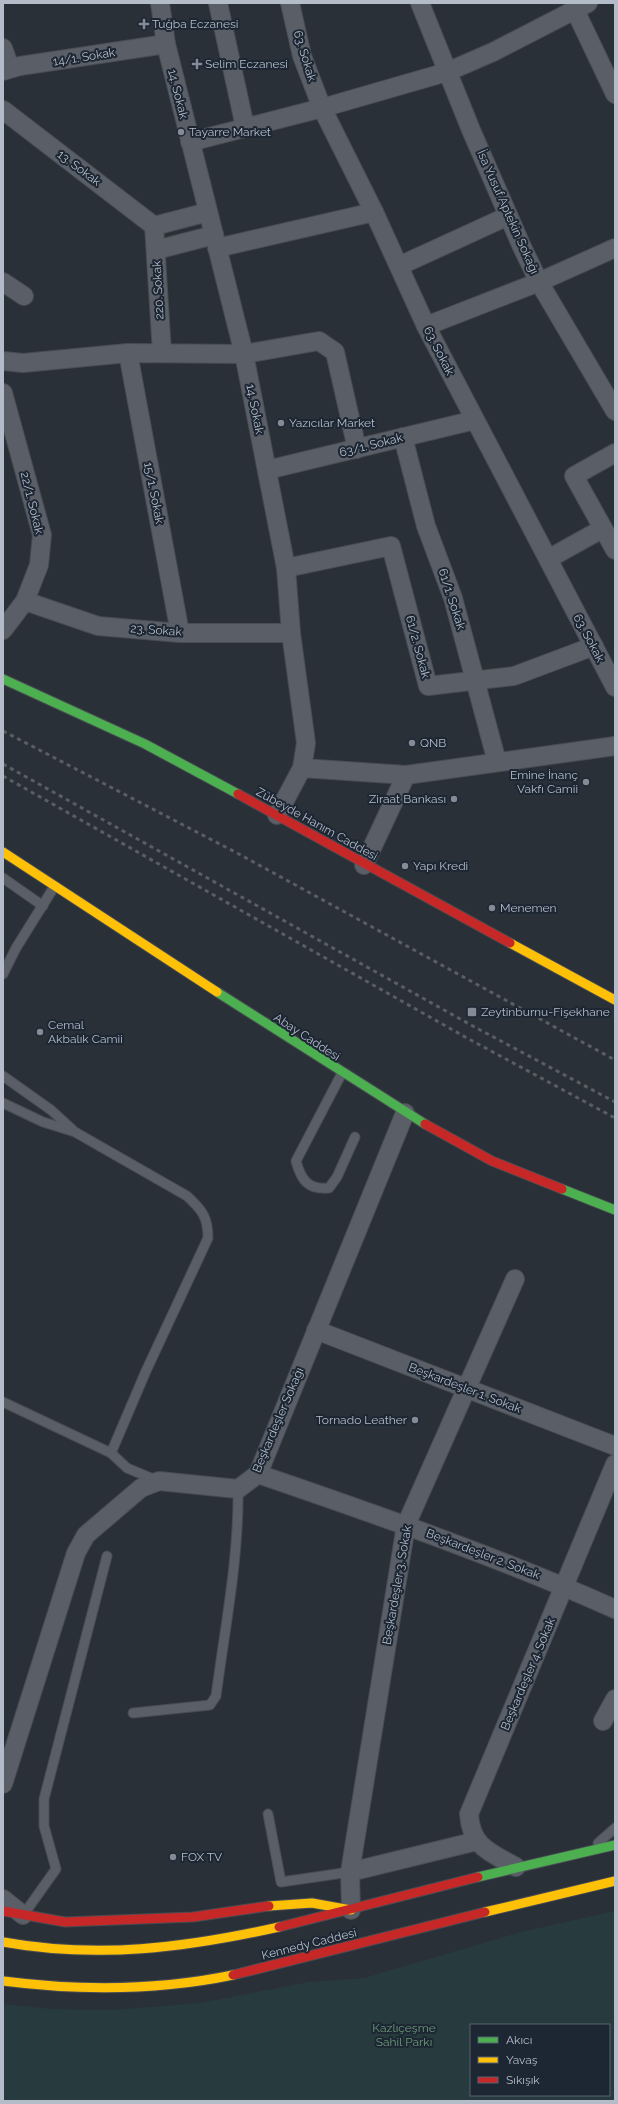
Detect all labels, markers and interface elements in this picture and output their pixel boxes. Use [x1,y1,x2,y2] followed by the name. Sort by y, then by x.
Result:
[152,17,238,31] place label: Tuğba Eczanesi
[139,19,149,29] marker: Tuğba Eczanesi
[291,29,320,84] street label: 63. Sokak
[52,45,117,69] street label: 14/1. Sokak
[205,57,288,71] place label: Selim Eczanesi
[192,59,202,69] marker: Selim Eczanesi
[165,68,191,121] street label: 14. Sokak
[189,125,271,139] place label: Tayarre Market
[176,127,186,137] marker: Tayarre Market
[55,147,104,189] street label: 13. Sokak
[474,148,542,276] street label: İsa Yusuf Aptekin Sokağı
[149,260,167,320] street label: 220. Sokak
[421,324,457,378] street label: 63. Sokak
[243,383,267,436] street label: 14. Sokak
[289,416,375,430] place label: Yazıcılar Market
[276,418,286,428] marker: Yazıcılar Market
[338,430,405,460] street label: 63/1. Sokak
[141,461,167,526] street label: 15/1. Sokak
[18,470,47,536] street label: 22/1. Sokak
[436,567,469,632] street label: 61/1. Sokak
[570,611,608,665] street label: 63. Sokak
[403,614,433,681] street label: 61/2. Sokak
[130,621,183,639] street label: 23. Sokak
[420,736,446,750] place label: QNB
[407,738,417,748] marker: QNB
[510,768,578,796] place label: Emine İnanç Vakfı Camii
[581,777,591,787] marker: Emine İnanç Vakfı Camii
[254,785,380,863] street label: Zübeyde Hanım Caddesi
[369,792,446,806] place label: Ziraat Bankası
[449,794,459,804] marker: Ziraat Bankası
[413,859,468,873] place label: Yapı Kredi
[400,861,410,871] marker: Yapı Kredi
[500,901,557,915] place label: Menemen
[487,903,497,913] marker: Menemen
[481,1005,610,1019] place label: Zeytinburnu-Fişekhane
[466,1006,478,1018] marker: Zeytinburnu-Fişekhane
[271,1010,343,1064] street label: Abay Caddesi
[48,1018,123,1046] place label: Cemal Akbalık Camii
[35,1027,45,1037] marker: Cemal Akbalık Camii
[407,1360,524,1416] street label: Beşkardeşler 1. Sokak
[250,1365,306,1475] street label: Beşkardeşler Sokağı
[316,1413,408,1427] place label: Tornado Leather
[410,1415,420,1425] marker: Tornado Leather
[380,1524,414,1646] street label: Beşkardeşler 3. Sokak
[424,1526,542,1582] street label: Beşkardeşler 2. Sokak
[498,1615,558,1732] street label: Beşkardeşler 4. Sokak
[181,1850,222,1864] place label: FOX TV
[168,1852,178,1862] marker: FOX TV
[260,1925,358,1963] street label: Kennedy Caddesi
[372,2021,436,2049] park label: Kazlıçeşme Sahil Parkı
[470,2024,610,2096] legend
[506,2033,532,2047] text: Akıcı
[506,2053,538,2067] text: Yavaş
[506,2073,540,2087] text: Sıkışık

